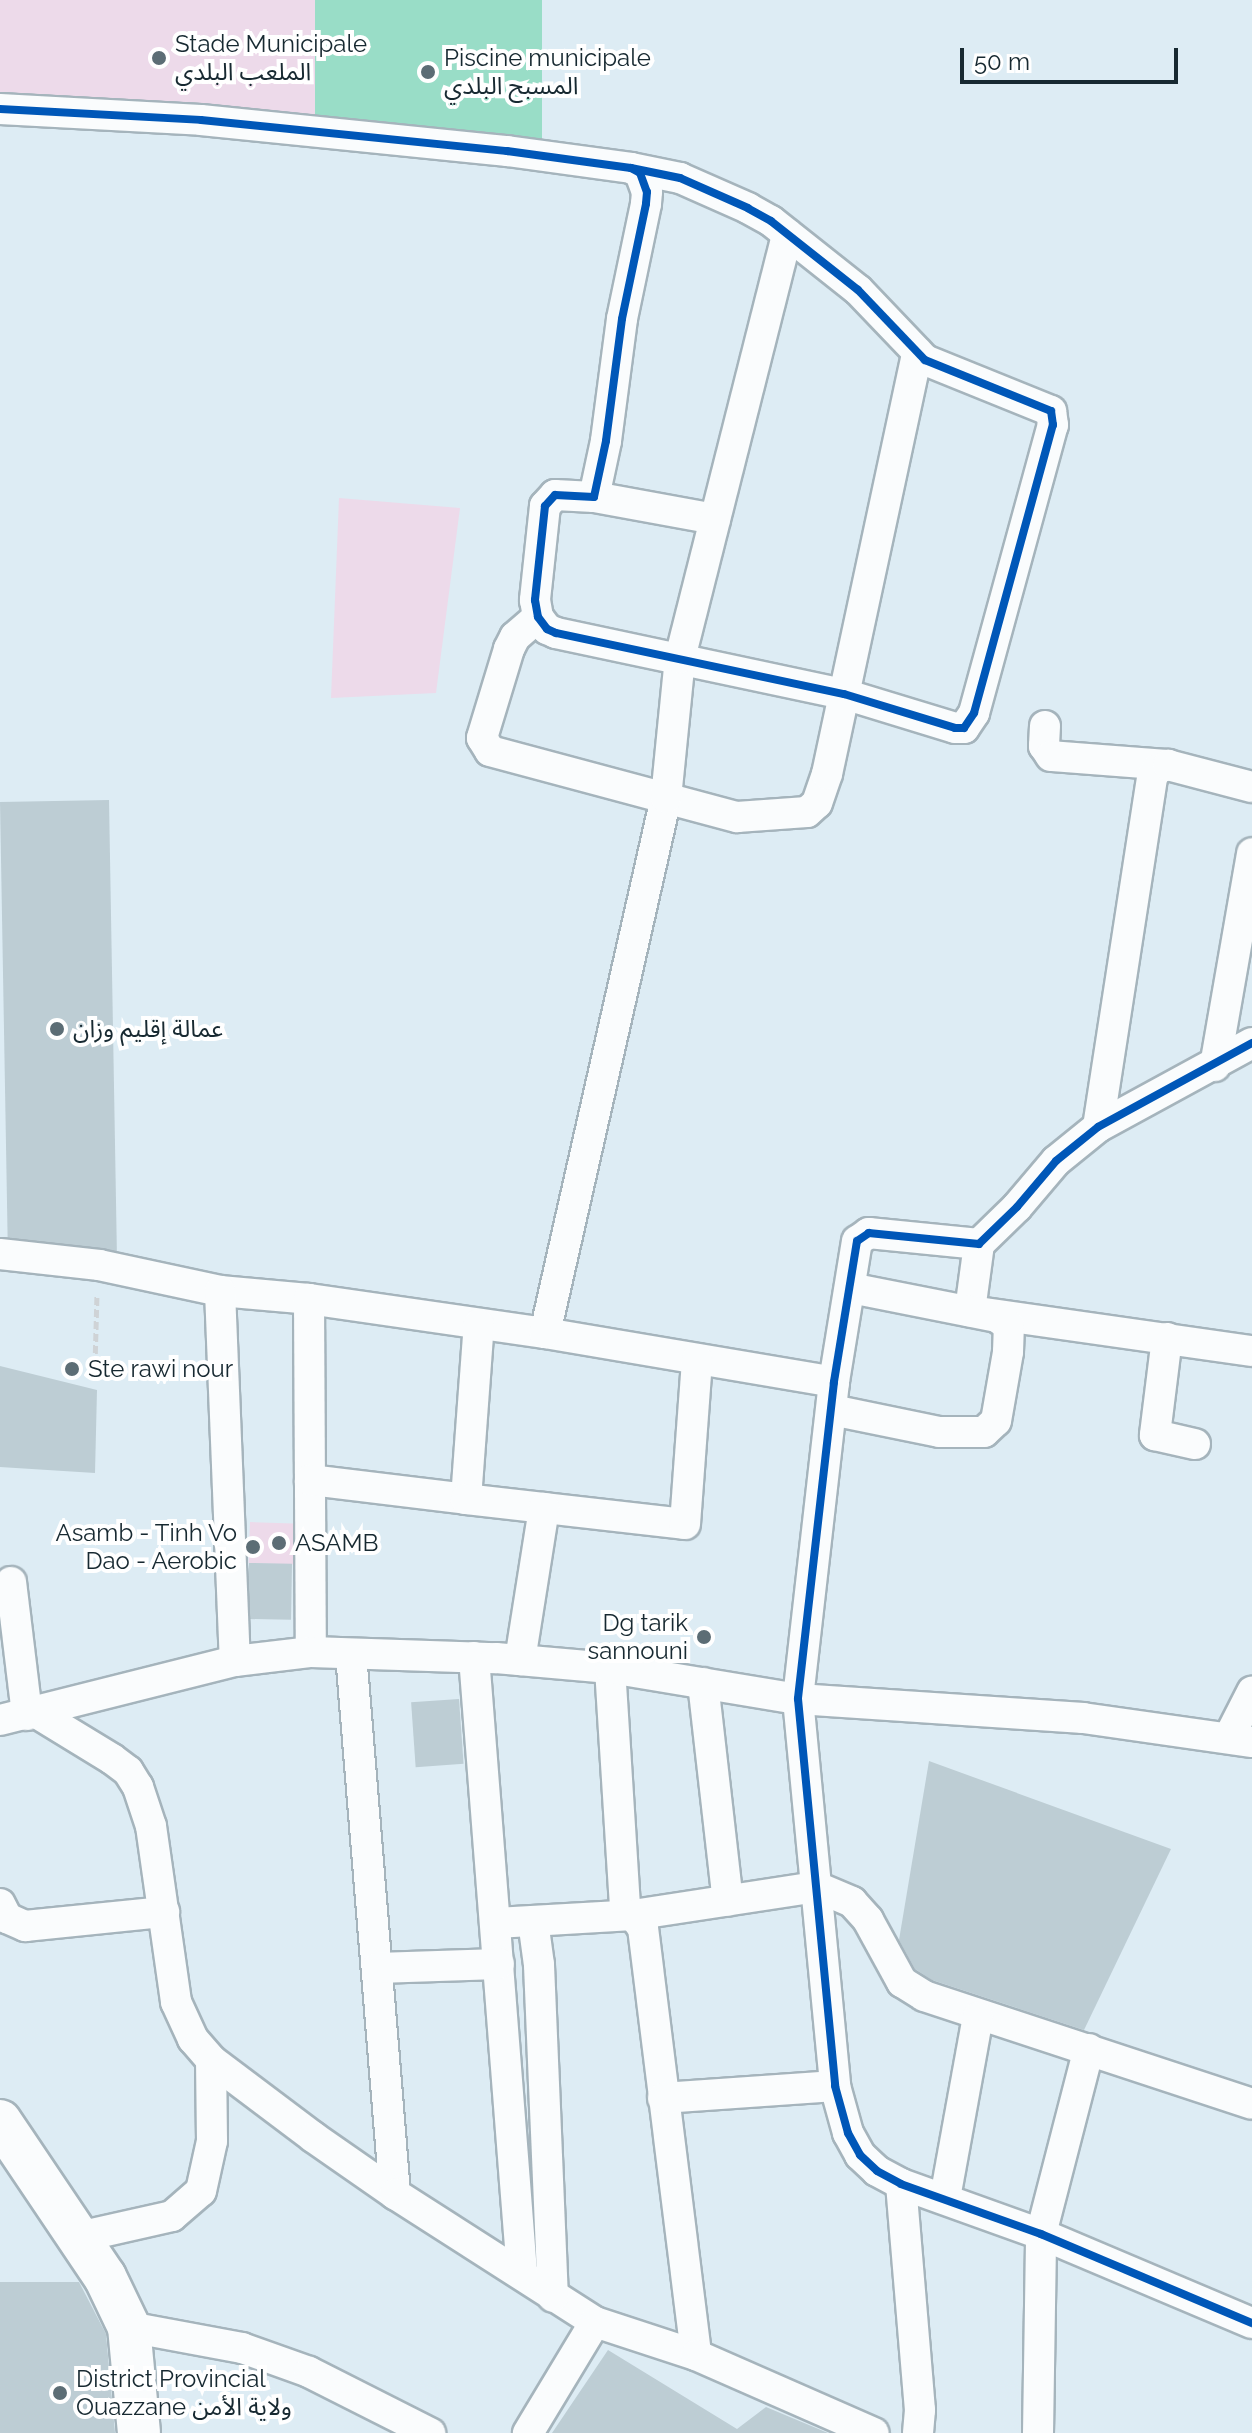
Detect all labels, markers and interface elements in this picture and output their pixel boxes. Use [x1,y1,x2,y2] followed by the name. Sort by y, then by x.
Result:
[175,30,367,86] place label: Stade Municipale الملعب البلدي
[964,32,1182,82] scale bar
[444,44,651,100] place label: Piscine municipale المسبح البلدي
[974,47,1030,76] text: 50 m
[150,49,168,67] marker: Stade Municipale الملعب البلدي
[419,63,437,81] marker: Piscine municipale المسبح البلدي
[73,1015,223,1043] place label: عمالة إقليم وزان
[48,1020,66,1038] marker: عمالة إقليم وزان
[88,1355,233,1383] place label: Ste rawi nour
[63,1360,81,1378] marker: Ste rawi nour
[54,1519,237,1575] place label: Asamb - Tinh Vo Dao - Aerobic
[295,1529,378,1557] place label: ASAMB
[270,1534,288,1552] marker: ASAMB
[244,1538,262,1556] marker: Asamb - Tinh Vo Dao - Aerobic
[588,1609,688,1665] place label: Dg tarik sannouni
[695,1628,713,1646] marker: Dg tarik sannouni
[76,2365,292,2421] place label: District Provincial Ouazzane ولاية الأمن
[51,2384,69,2402] marker: District Provincial Ouazzane ولاية الأمن

